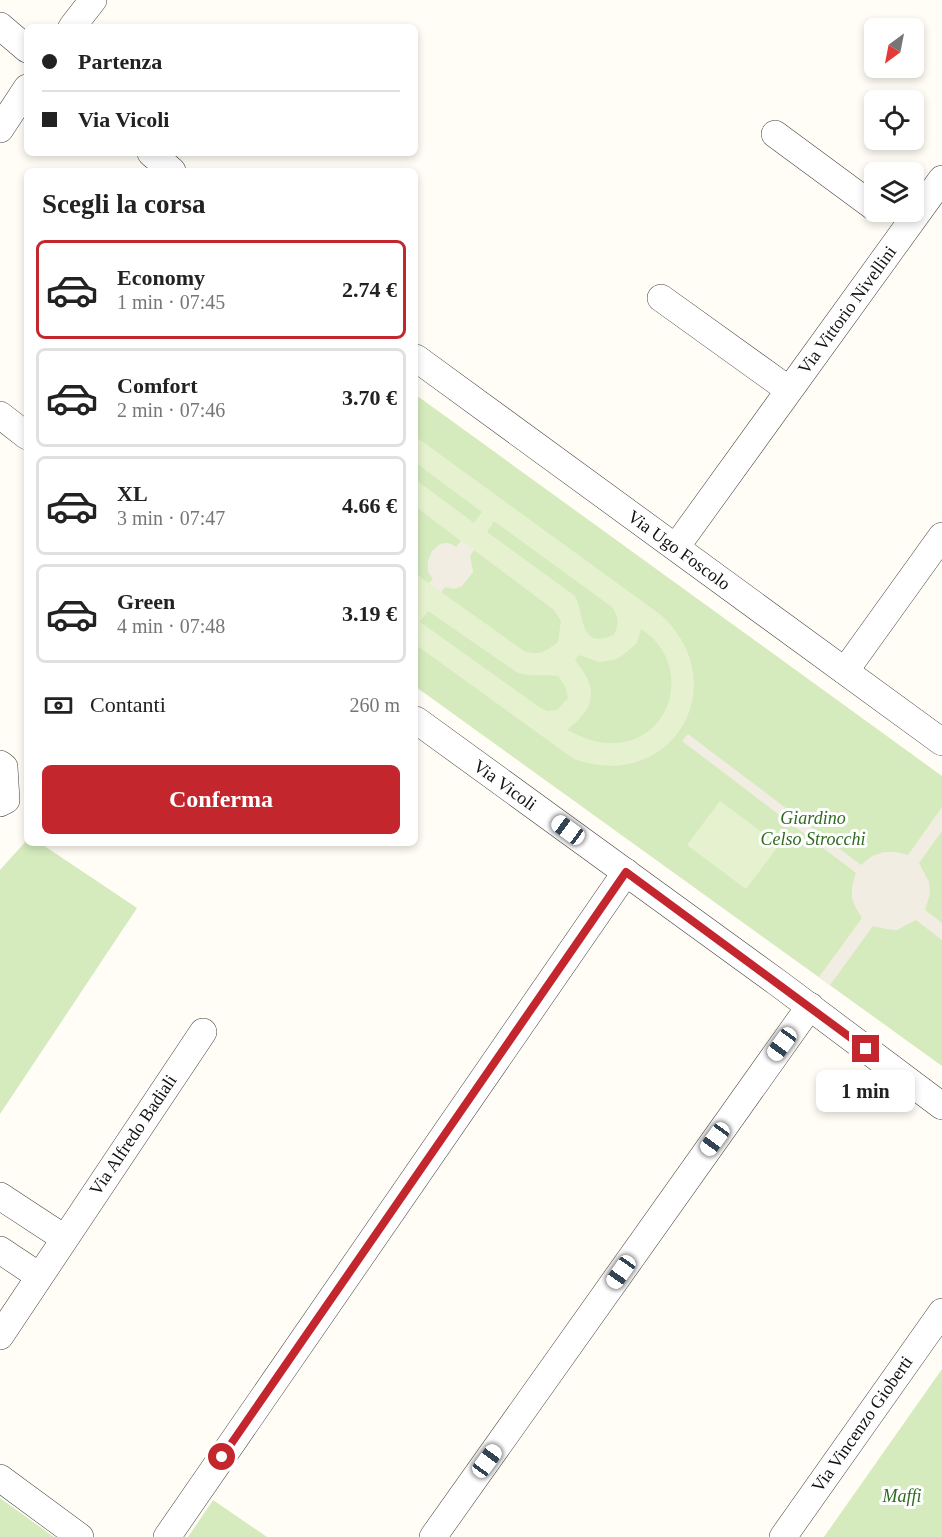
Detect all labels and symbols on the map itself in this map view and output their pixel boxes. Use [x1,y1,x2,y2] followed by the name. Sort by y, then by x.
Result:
[864,18,924,78] north arrow
[794,242,900,378] street label: Via Vittorio Nivellini
[624,506,734,594] street label: Via Ugo Foscolo
[470,755,540,815] street label: Via Vicoli
[761,808,865,849] park label: Giardino Celso Strocchi
[548,812,588,848] car
[764,1024,800,1064] car
[852,1035,879,1062] route end
[816,1070,916,1112] callout: 1 min
[85,1071,181,1199] street label: Via Alfredo Badiali
[697,1119,733,1159] car
[603,1252,639,1292] car
[808,1352,916,1496] street label: Via Vincenzo Gioberti
[469,1441,505,1481] car
[208,1443,235,1470] route start
[882,1486,922,1506] park label: Maffi

